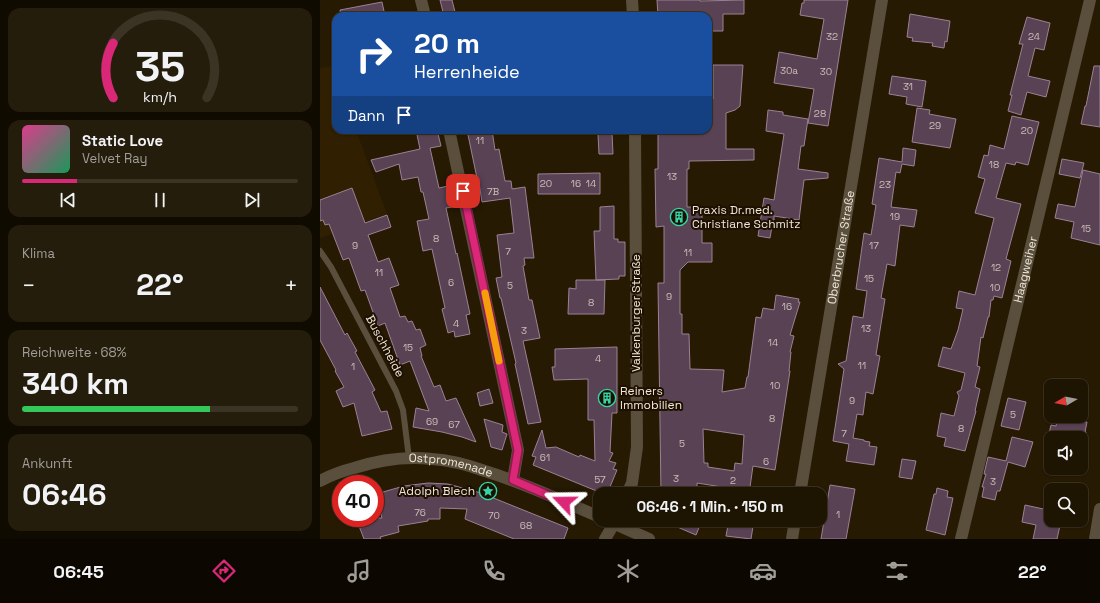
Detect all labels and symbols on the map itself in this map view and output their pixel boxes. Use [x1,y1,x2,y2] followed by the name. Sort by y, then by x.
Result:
[826,30,838,43] house number: 32
[1028,30,1040,43] house number: 24
[780,64,798,77] house number: 30a
[820,65,832,78] house number: 30
[903,80,913,93] house number: 31
[814,107,826,120] house number: 28
[929,119,941,132] house number: 29
[1021,124,1033,137] house number: 20
[476,134,484,147] house number: 11
[989,158,999,171] house number: 18
[667,170,677,183] house number: 13
[446,174,480,208] pin
[540,177,552,190] house number: 20
[571,177,581,190] house number: 16
[586,177,596,190] house number: 14
[879,178,891,191] house number: 23
[487,185,500,198] house number: 7B
[824,189,858,305] street label: Oberbrucher Straße
[692,202,801,232] place label: Praxis Dr.med. Christiane Schmitz
[669,207,689,227] building icon: Praxis Dr.med. Christiane Schmitz
[890,210,900,223] house number: 19
[1081,222,1091,235] house number: 15
[433,232,439,245] house number: 8
[1010,234,1041,304] street label: Haagweiher
[352,239,358,252] house number: 9
[869,239,879,252] house number: 17
[505,245,511,258] house number: 7
[684,246,692,259] house number: 11
[628,254,644,372] street label: Valkenburger Straße
[991,261,1001,274] house number: 12
[375,266,383,279] house number: 11
[864,272,874,285] house number: 15
[448,276,454,289] house number: 6
[507,279,513,292] house number: 5
[990,281,1000,294] house number: 10
[666,290,672,303] house number: 9
[588,296,594,309] house number: 8
[782,300,792,313] house number: 16
[362,312,408,380] street label: Buschheide
[453,317,459,330] house number: 4
[861,322,871,335] house number: 13
[521,324,527,337] house number: 3
[768,336,778,349] house number: 14
[403,341,413,354] house number: 15
[595,352,601,365] house number: 4
[858,359,866,372] house number: 11
[351,360,355,373] house number: 1
[770,379,780,392] house number: 10
[1044,379,1088,423] north arrow
[620,383,682,413] place label: Reiners Immobilien
[597,388,617,408] building icon: Reiners Immobilien
[849,394,855,407] house number: 9
[1010,408,1016,421] house number: 5
[769,412,775,425] house number: 8
[426,415,438,428] house number: 69
[448,418,460,431] house number: 67
[958,422,964,435] house number: 8
[841,427,847,440] house number: 7
[679,437,685,450] house number: 5
[409,450,495,481] street label: Ostpromenade
[540,451,550,464] house number: 61
[763,455,769,468] house number: 6
[673,472,679,485] house number: 3
[594,473,606,486] house number: 57
[730,474,736,487] house number: 2
[332,475,384,527] speed limit sign: 40
[990,475,996,488] house number: 3
[478,481,498,501] place icon: Adolph Blech
[543,481,585,523] position arrow
[399,483,475,499] place label: Adolph Blech
[414,506,426,519] house number: 76
[836,508,840,521] house number: 1
[488,509,500,522] house number: 70
[520,519,532,532] house number: 68

